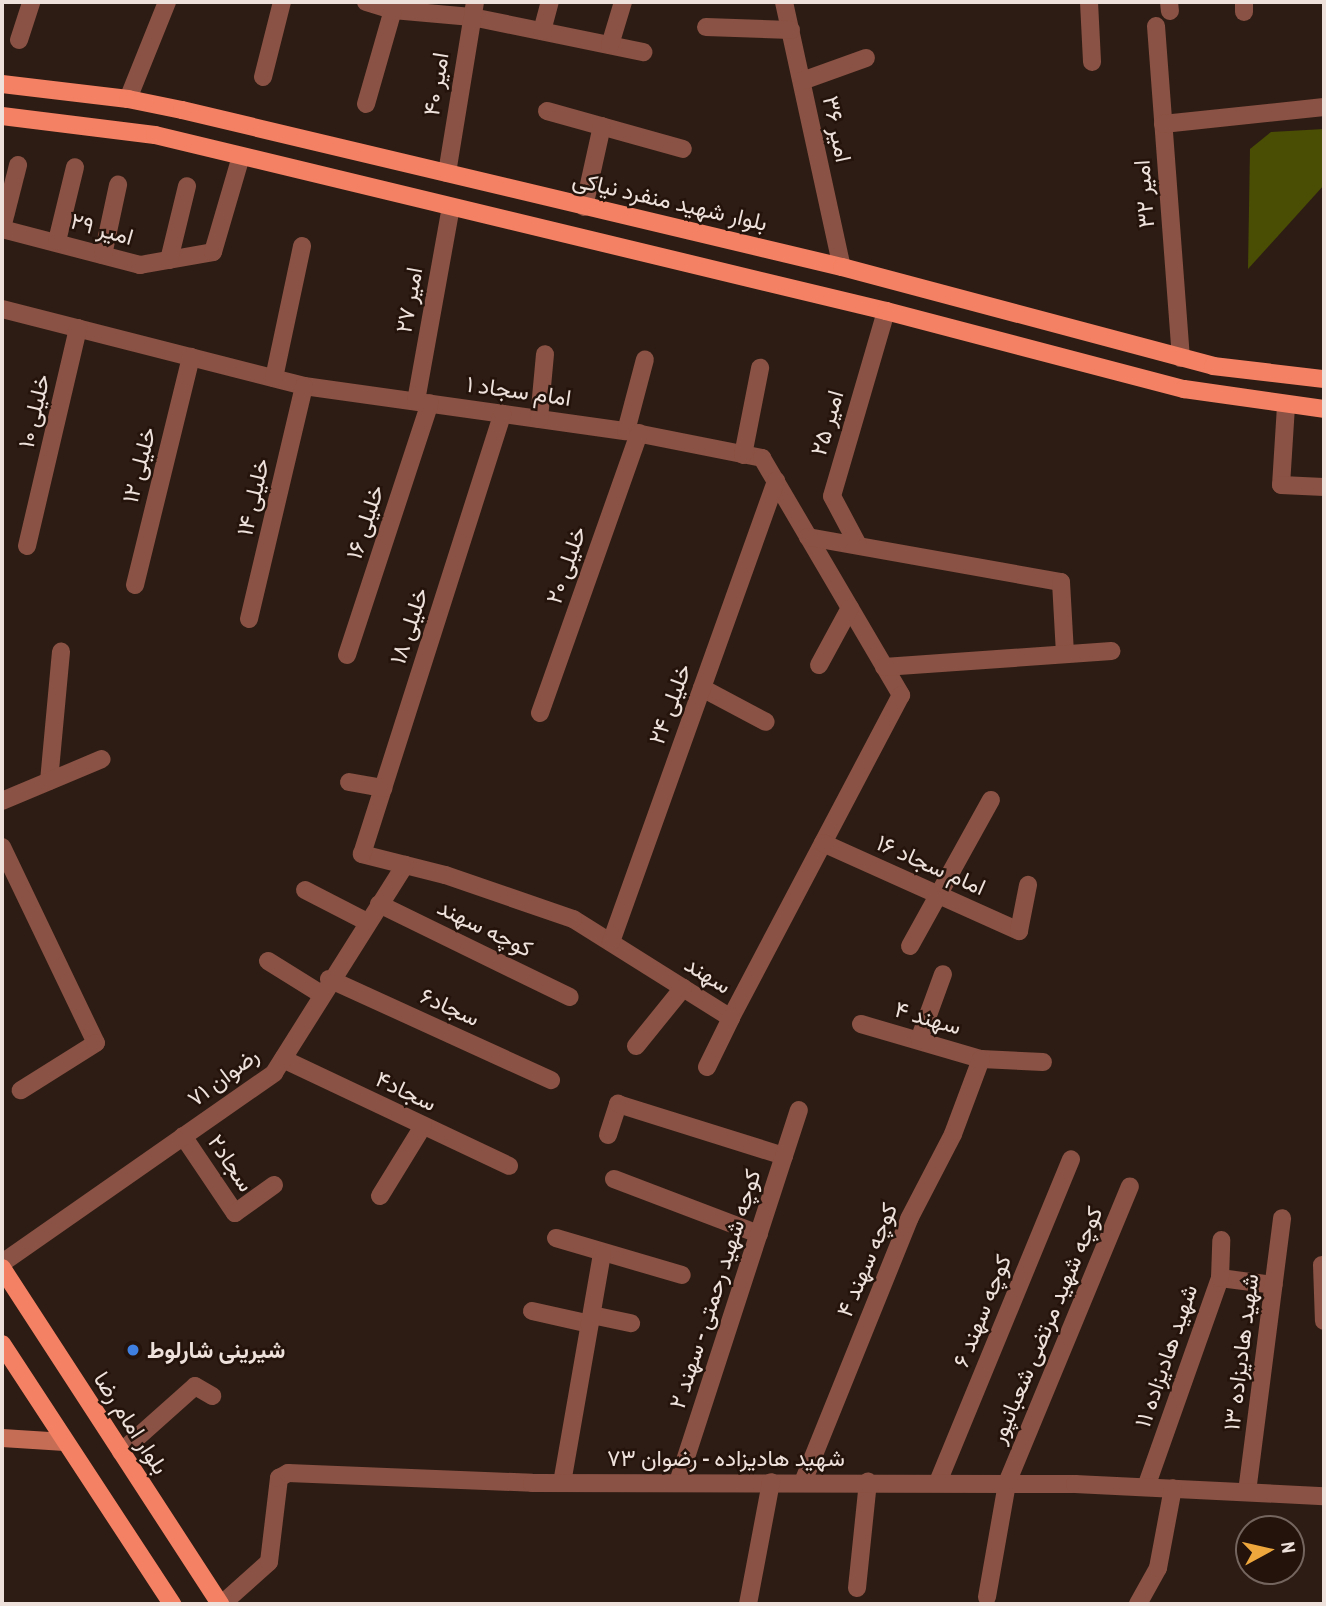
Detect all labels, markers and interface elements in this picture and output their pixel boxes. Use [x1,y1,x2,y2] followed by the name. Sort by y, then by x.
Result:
[417,50,455,118] street label: امیر ۴۰
[817,93,857,165] street label: امیر ۳۶
[1128,159,1160,229] street label: امیر ۳۲
[570,165,770,237] street label: بلوار شهید منفرد نیاکی
[67,207,137,251] street label: امیر ۲۹
[390,265,428,335] street label: امیر ۲۷
[465,370,573,412] street label: امام سجاد ۱
[12,371,56,451] street label: خلیلی ۱۰
[805,387,849,459] street label: امیر ۲۵
[116,424,162,506] street label: خلیلی ۱۲
[231,456,275,538] street label: خلیلی ۱۴
[340,481,390,563] street label: خلیلی ۱۶
[540,523,592,607] street label: خلیلی ۲۰
[384,584,434,668] street label: خلیلی ۱۸
[643,660,697,748] street label: خلیلی ۲۴
[872,829,990,901] street label: امام سجاد ۱۶
[433,893,537,963] street label: كوچه سهند
[680,950,736,1000] street label: سهند
[416,982,484,1032] street label: سجاد۶
[892,995,964,1041] street label: سهند ۴
[182,1041,264,1113] street label: رضوان ۷۱
[371,1065,441,1117] street label: سجاد۴
[202,1129,260,1197] street label: سجاد۲
[663,1166,767,1412] street label: کوچه شهید رحمتی - سهند ۲
[831,1199,903,1321] street label: کوچه سهند ۴
[984,1202,1108,1448] street label: کوچه شهید مرتضی شعبانپور
[947,1251,1017,1371] street label: کوچه سهند ۶
[1218,1272,1264,1432] street label: شهید هادیزاده ۱۳
[1129,1281,1203,1431] street label: شهید هادیزاده ۱۱
[147,1336,285,1364] place label: شیرینی شارلوط
[125,1342,141,1358] marker: شیرینی شارلوط
[88,1367,174,1479] street label: بلوار امام رضا
[607,1444,845,1472] street label: شهید هادیزاده - رضوان ۷۳
[1235,1515,1305,1585] north arrow
[1275,1540,1302,1555] text: N

